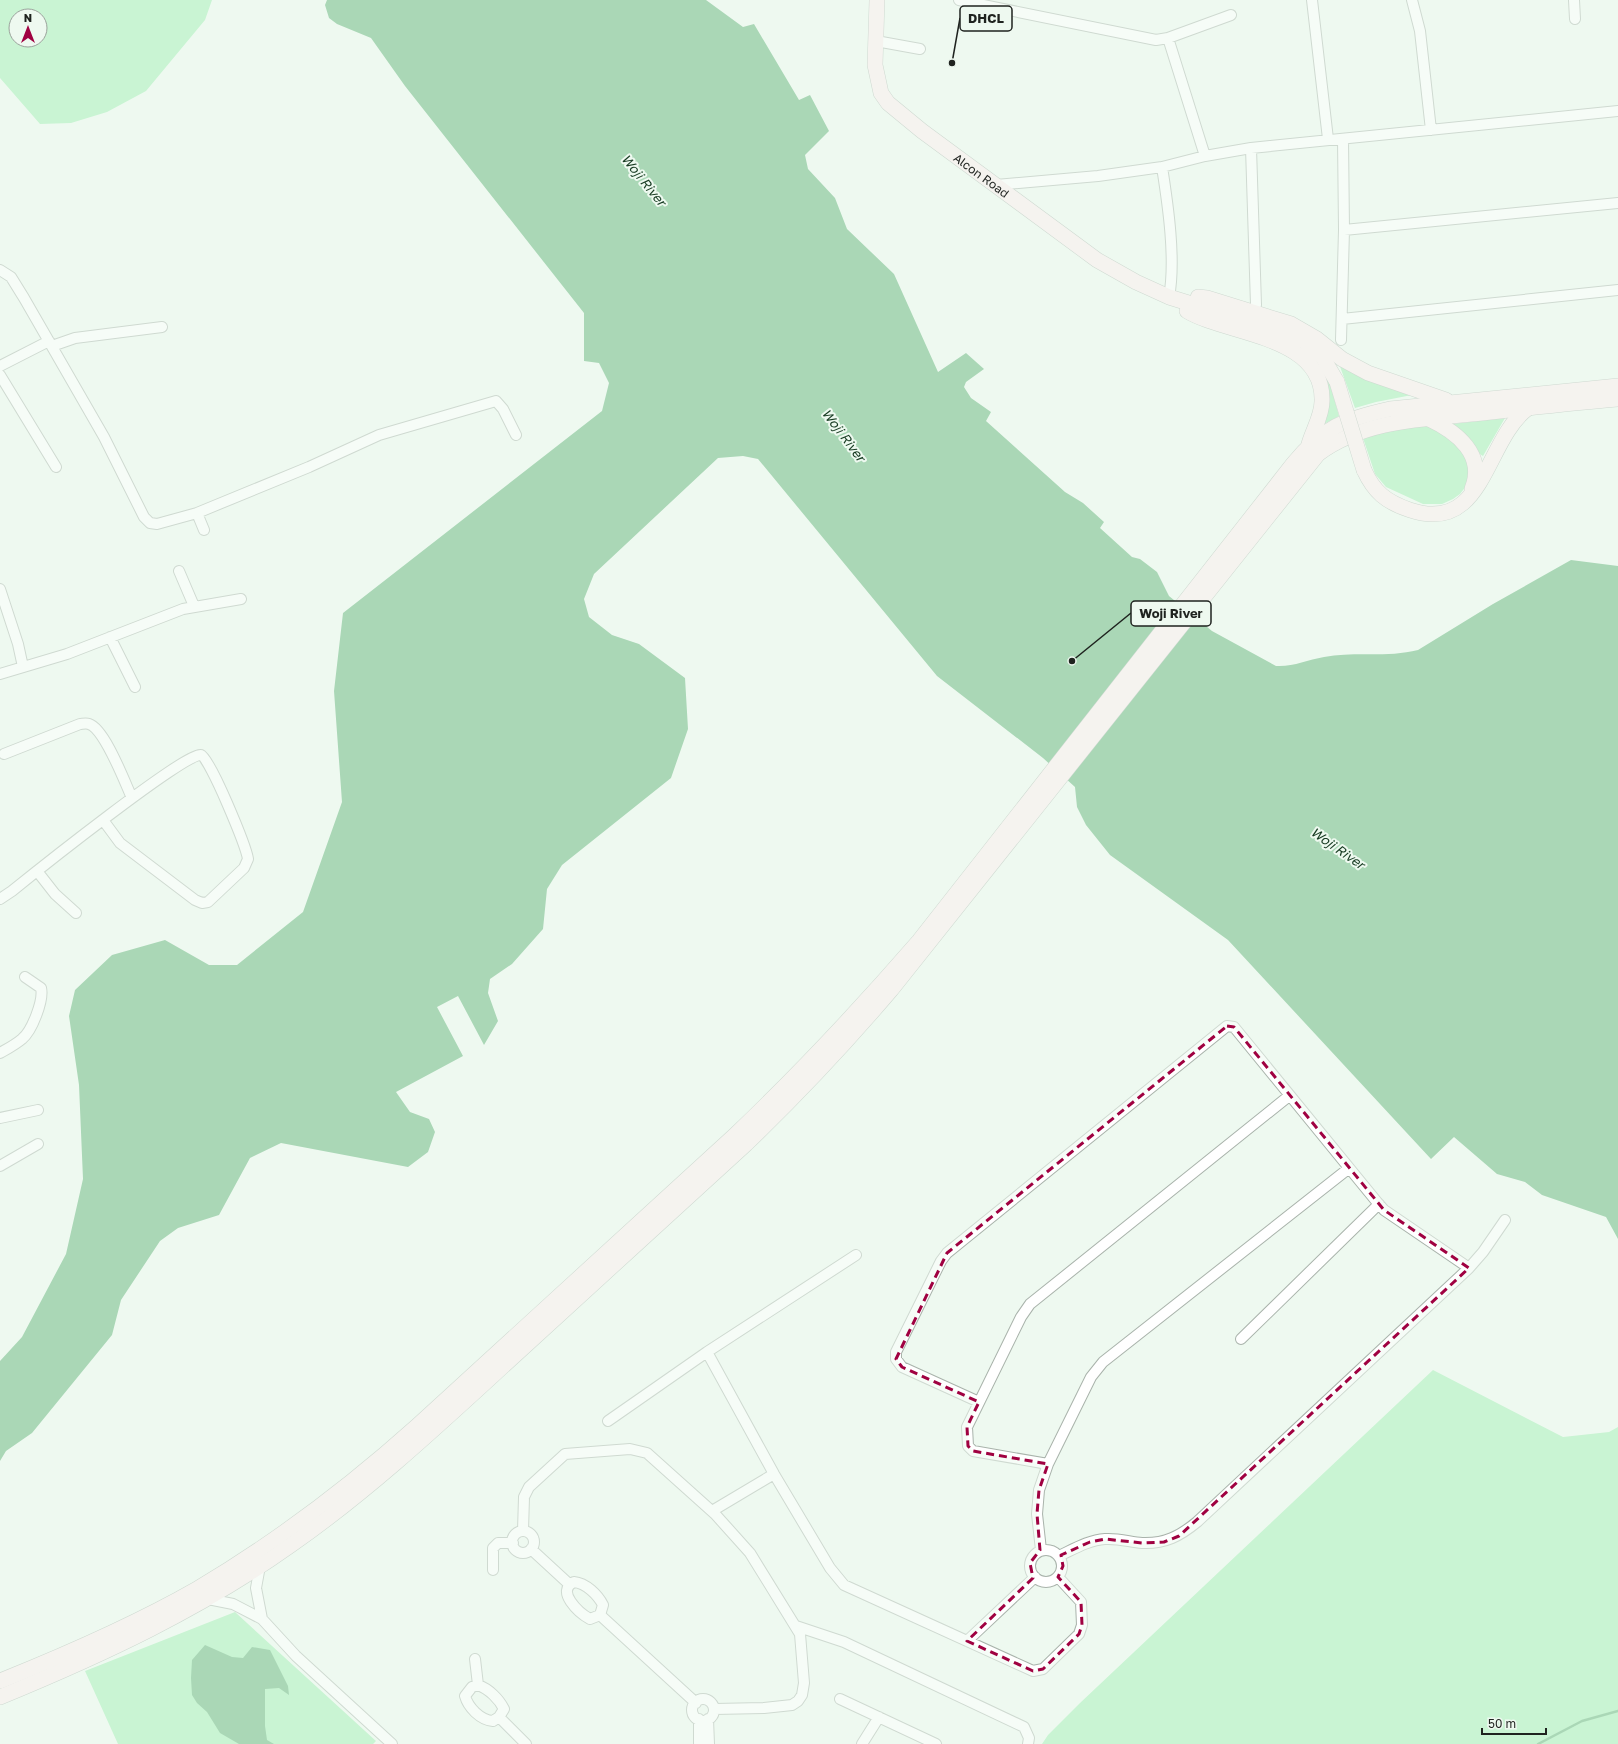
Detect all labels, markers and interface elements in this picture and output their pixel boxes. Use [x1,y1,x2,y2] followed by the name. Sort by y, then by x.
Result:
[960,6,1012,31] callout: DHCL
[8,8,48,48] north arrow
[968,10,1004,26] text: DHCL
[24,11,32,24] text: N
[951,150,1012,200] street label: Alcon Road
[618,151,671,211] water label: Woji River
[819,405,870,466] water label: Woji River
[1131,601,1211,626] callout: Woji River
[1139,605,1203,621] text: Woji River
[1308,824,1370,873] water label: Woji River
[1482,1710,1546,1736] scale bar
[1488,1716,1516,1731] text: 50 m

